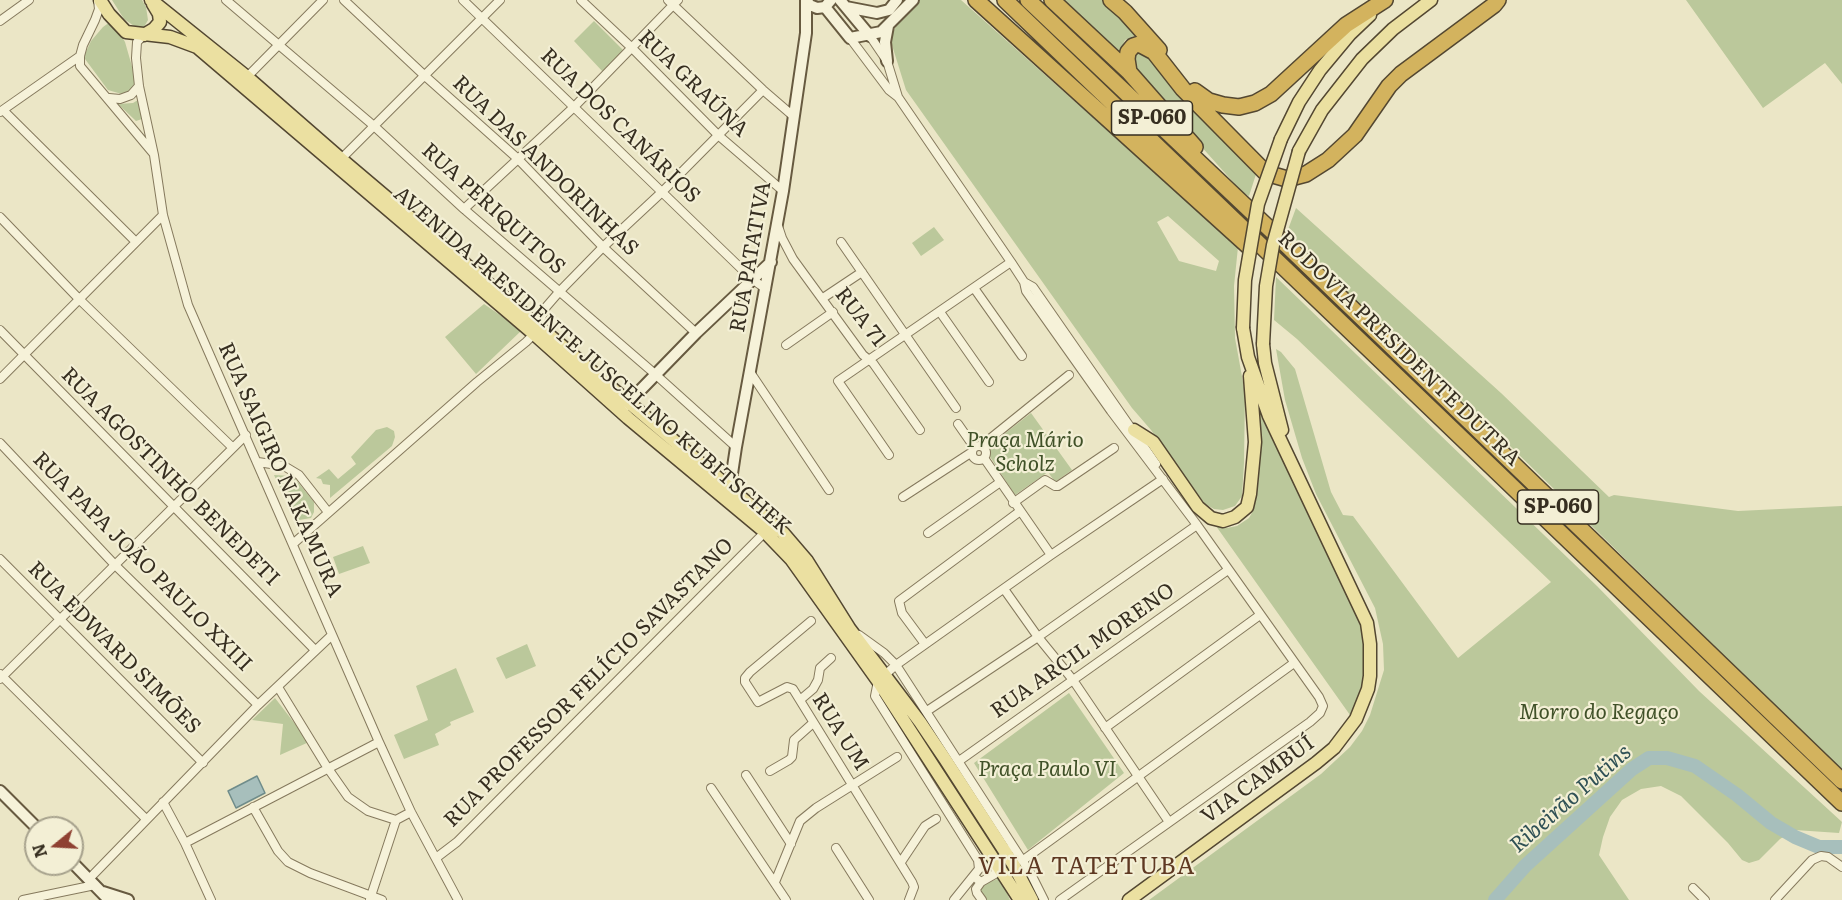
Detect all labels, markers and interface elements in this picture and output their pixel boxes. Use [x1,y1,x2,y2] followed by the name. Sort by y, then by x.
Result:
[633,25,753,143] street label: RUA GRAÚNA
[535,43,705,209] street label: RUA DOS CANÁRIOS
[447,71,643,261] street label: RUA DAS ANDORINHAS
[1112,101,1192,135] road number: SP-060
[416,138,570,280] street label: RUA PERIQUITOS
[725,180,777,334] street label: RUA PATATIVA
[388,182,796,540] street label: AVENIDA PRESIDENTE JUSCELINO KUBITSCHEK
[1273,226,1525,472] street label: RODOVIA PRESIDENTE DUTRA
[829,282,891,352] street label: RUA 71
[212,339,348,601] street label: RUA SAIGIRO NAKAMURA
[56,363,284,591] street label: RUA AGOSTINHO BENEDETI
[966,428,1084,478] park label: Praça Mário Scholz
[27,447,257,677] street label: RUA PAPA JOÃO PAULO XXIII
[1518,490,1598,524] road number: SP-060
[439,533,739,833] street label: RUA PROFESSOR FELÍCIO SAVASTANO
[23,557,205,739] street label: RUA EDWARD SIMÕES
[986,578,1180,724] street label: RUA ARCIL MORENO
[806,688,874,776] street label: RUA UM
[1519,700,1679,726] park label: Morro do Regaço
[1196,730,1320,830] street label: VIA CAMBUÍ
[1505,739,1637,859] water label: Ribeirão Putins
[978,757,1116,783] park label: Praça Paulo VI
[24,816,84,876] north arrow
[25,841,52,861] text: N
[978,853,1196,881] district label: VILA TATETUBA

